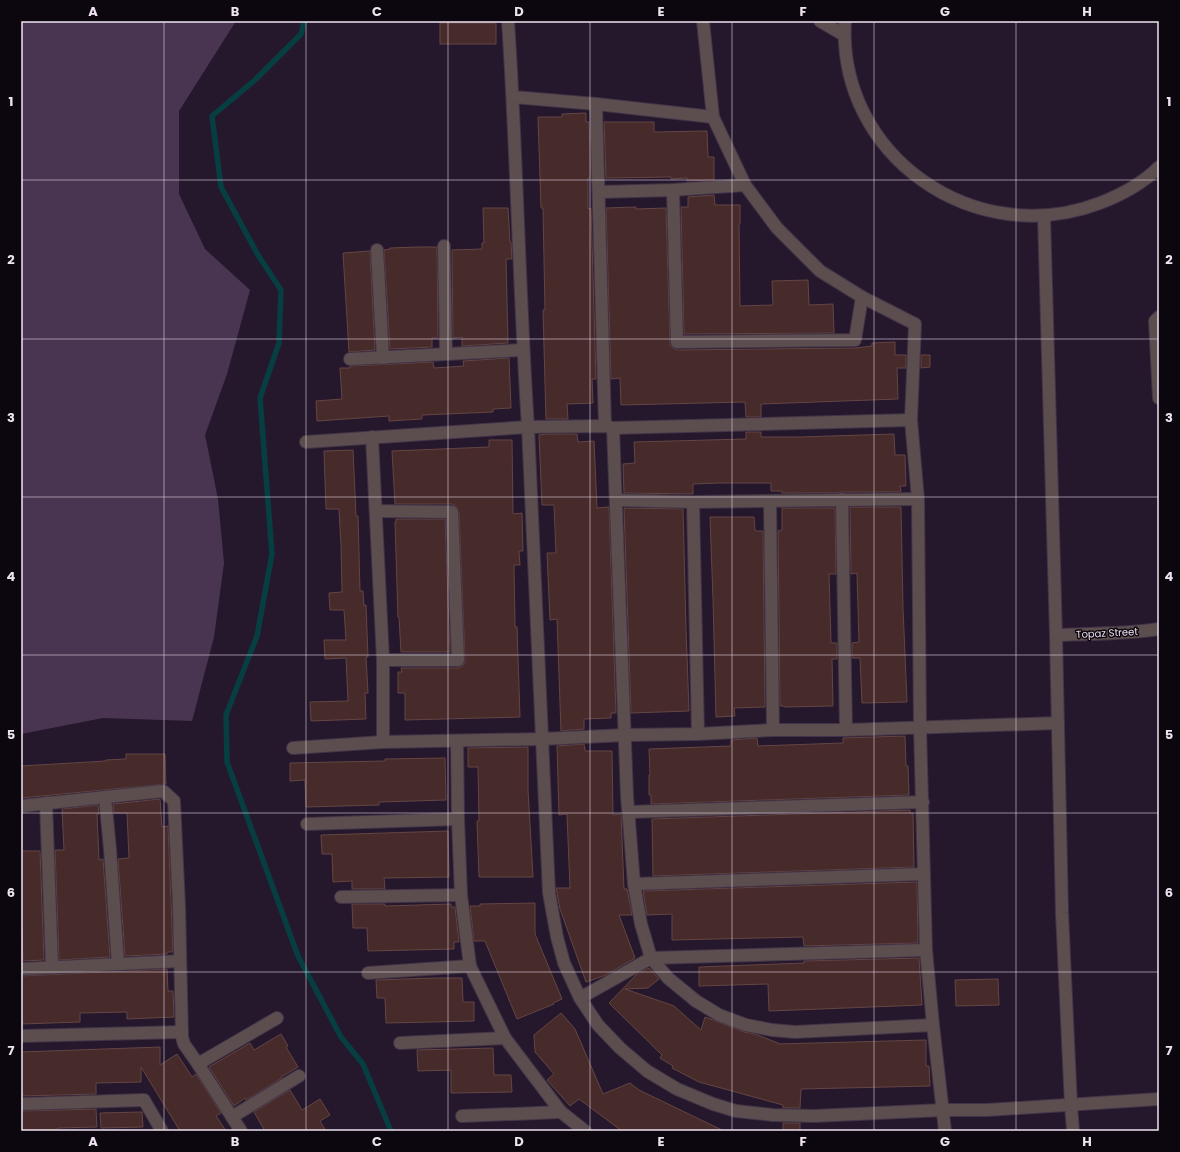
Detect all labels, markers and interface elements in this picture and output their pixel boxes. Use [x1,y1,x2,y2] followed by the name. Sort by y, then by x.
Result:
[88,2,98,21] text: A
[231,2,240,21] text: B
[372,2,382,21] text: C
[514,2,524,21] text: D
[657,2,665,21] text: E
[799,2,807,21] text: F
[940,2,950,21] text: G
[1082,2,1092,21] text: H
[9,92,13,111] text: 1
[1167,92,1171,111] text: 1
[7,250,15,269] text: 2
[1165,250,1173,269] text: 2
[7,408,15,427] text: 3
[1165,408,1173,427] text: 3
[7,567,16,586] text: 4
[1165,567,1174,586] text: 4
[1076,624,1139,642] street label: Topaz Street
[7,725,15,744] text: 5
[1165,725,1173,744] text: 5
[7,883,15,902] text: 6
[1165,883,1173,902] text: 6
[8,1041,15,1060] text: 7
[1166,1041,1173,1060] text: 7
[88,1132,98,1151] text: A
[231,1132,240,1151] text: B
[372,1132,382,1151] text: C
[514,1132,524,1151] text: D
[657,1132,665,1151] text: E
[799,1132,807,1151] text: F
[940,1132,950,1151] text: G
[1082,1132,1092,1151] text: H

